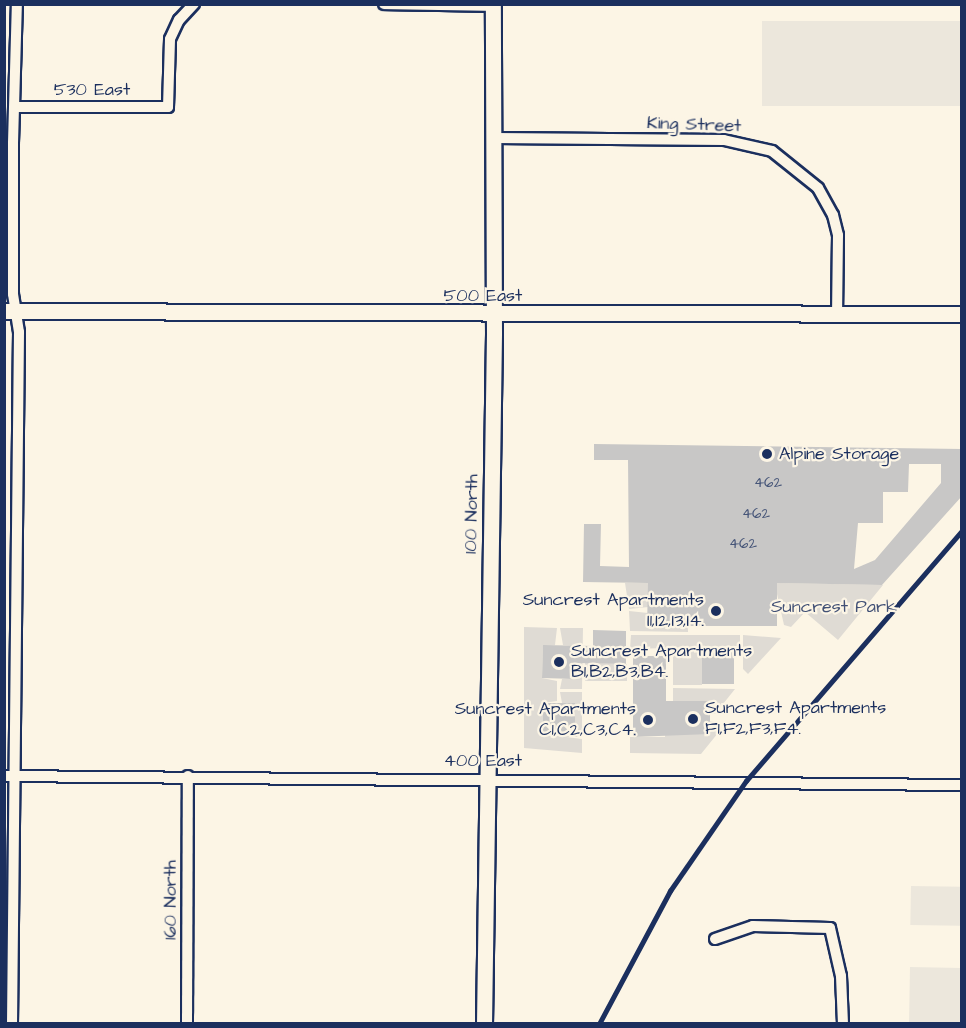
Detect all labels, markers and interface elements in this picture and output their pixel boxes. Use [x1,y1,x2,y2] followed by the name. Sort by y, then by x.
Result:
[54,79,130,101] street label: 530 East
[646,113,742,137] street label: King Street
[444,285,522,307] street label: 500 East
[779,443,899,465] place label: Alpine Storage
[760,447,774,461] marker: Alpine Storage
[461,474,483,554] street label: 100 North
[754,474,782,492] house number: 462
[742,505,770,523] house number: 462
[729,535,757,553] house number: 462
[523,590,704,632] place label: Suncrest Apartments I1,I2,I3,I4.
[771,596,897,618] park label: Suncrest Park
[709,604,723,618] marker: Suncrest Apartments I1,I2,I3,I4.
[571,641,752,684] place label: Suncrest Apartments B1,B2,B3,B4.
[552,655,566,669] marker: Suncrest Apartments B1,B2,B3,B4.
[705,698,886,740] place label: Suncrest Apartments F1,F2,F3,F4.
[455,699,636,742] place label: Suncrest Apartments C1,C2,C3,C4.
[686,712,700,726] marker: Suncrest Apartments F1,F2,F3,F4.
[641,713,655,727] marker: Suncrest Apartments C1,C2,C3,C4.
[444,750,522,772] street label: 400 East
[160,860,182,940] street label: 160 North

